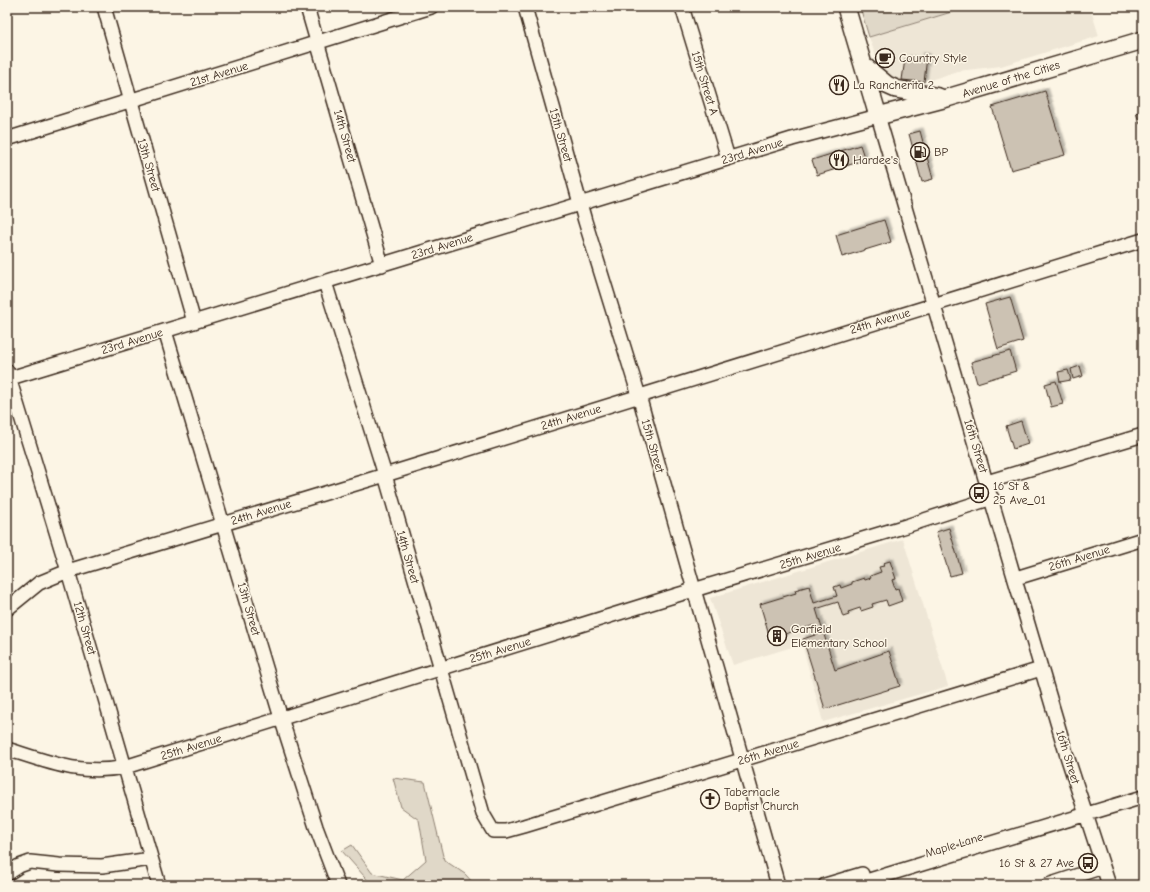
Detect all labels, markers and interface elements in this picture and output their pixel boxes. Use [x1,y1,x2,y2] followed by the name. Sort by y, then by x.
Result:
[874,47,896,69] cafe icon: Country Style
[689,49,721,117] street label: 15th Street A
[899,51,967,65] place label: Country Style
[960,57,1062,101] street label: Avenue of the Cities
[188,59,250,89] street label: 21st Avenue
[828,74,850,96] restaurant icon: La Rancherita 2
[853,78,934,92] place label: La Rancherita 2
[547,107,575,164] street label: 15th Street
[331,108,359,165] street label: 14th Street
[720,135,784,167] street label: 23rd Avenue
[135,137,163,194] street label: 13th Street
[909,141,931,163] fuel station icon: BP
[934,145,948,159] place label: BP
[828,149,850,171] restaurant icon: Hardee's
[853,153,898,167] place label: Hardee's
[410,230,474,262] street label: 23rd Avenue
[848,305,912,337] street label: 24th Avenue
[100,325,164,357] street label: 23rd Avenue
[539,401,603,433] street label: 24th Avenue
[639,418,667,475] street label: 15th Street
[961,418,991,475] street label: 16th Street
[993,479,1046,507] place label: 16 St & 25 Ave_01
[968,482,990,504] bus stop icon: 16 St & 25 Ave_01
[229,496,293,528] street label: 24th Avenue
[394,529,422,586] street label: 14th Street
[778,540,842,572] street label: 25th Avenue
[1047,542,1111,574] street label: 26th Avenue
[235,581,263,638] street label: 13th Street
[71,600,99,657] street label: 12th Street
[791,622,887,650] place label: Garfield Elementary School
[766,625,788,647] building icon: Garfield Elementary School
[468,634,532,666] street label: 25th Avenue
[1053,729,1083,786] street label: 16th Street
[159,731,223,763] street label: 25th Avenue
[736,736,800,768] street label: 26th Avenue
[724,785,799,813] place label: Tabernacle Baptist Church
[699,788,721,810] church icon: Tabernacle Baptist Church
[923,830,985,860] street label: Maple Lane
[1077,852,1099,874] bus stop icon: 16 St & 27 Ave
[999,856,1074,870] place label: 16 St & 27 Ave

